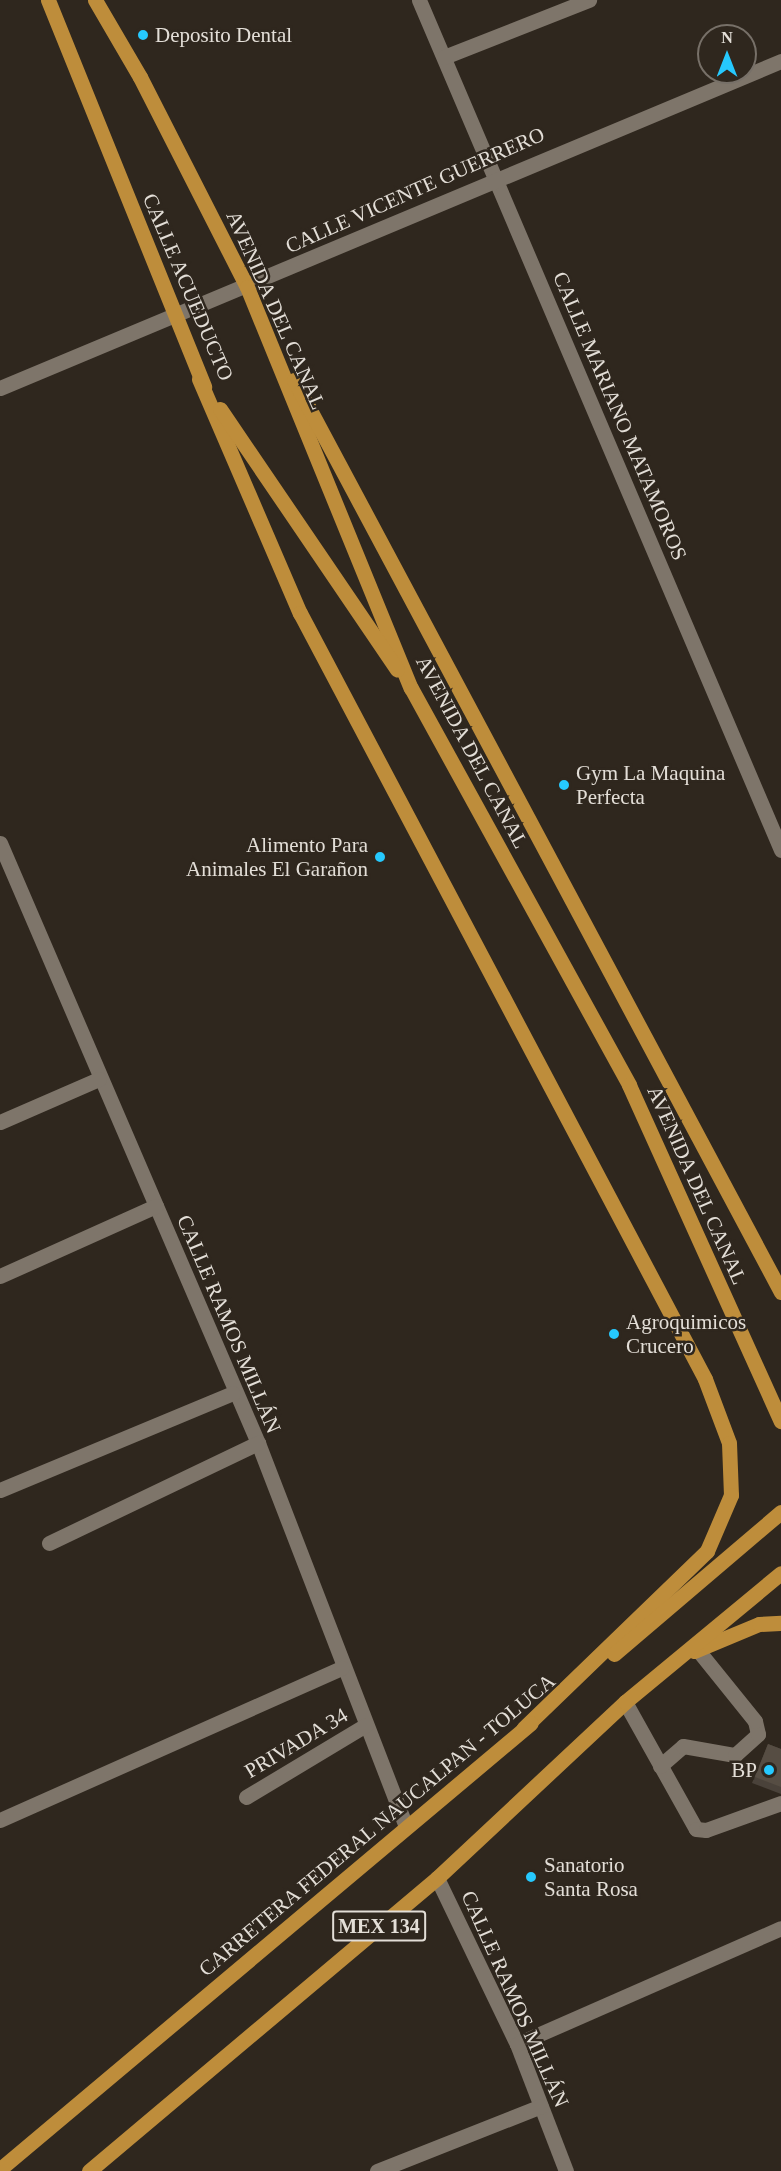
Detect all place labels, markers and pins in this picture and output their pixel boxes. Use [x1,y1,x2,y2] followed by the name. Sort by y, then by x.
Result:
[155,22,292,48] place label: Deposito Dental
[136,28,150,42] marker: Deposito Dental
[576,760,725,810] place label: Gym La Maquina Perfecta
[557,778,571,792] marker: Gym La Maquina Perfecta
[186,832,368,882] place label: Alimento Para Animales El Garañon
[373,850,387,864] marker: Alimento Para Animales El Garañon
[626,1309,746,1359] place label: Agroquimicos Crucero
[607,1327,621,1341] marker: Agroquimicos Crucero
[731,1757,757,1783] place label: BP
[762,1763,776,1777] marker: BP
[544,1852,638,1902] place label: Sanatorio Santa Rosa
[522,1868,540,1886] marker: Sanatorio Santa Rosa

